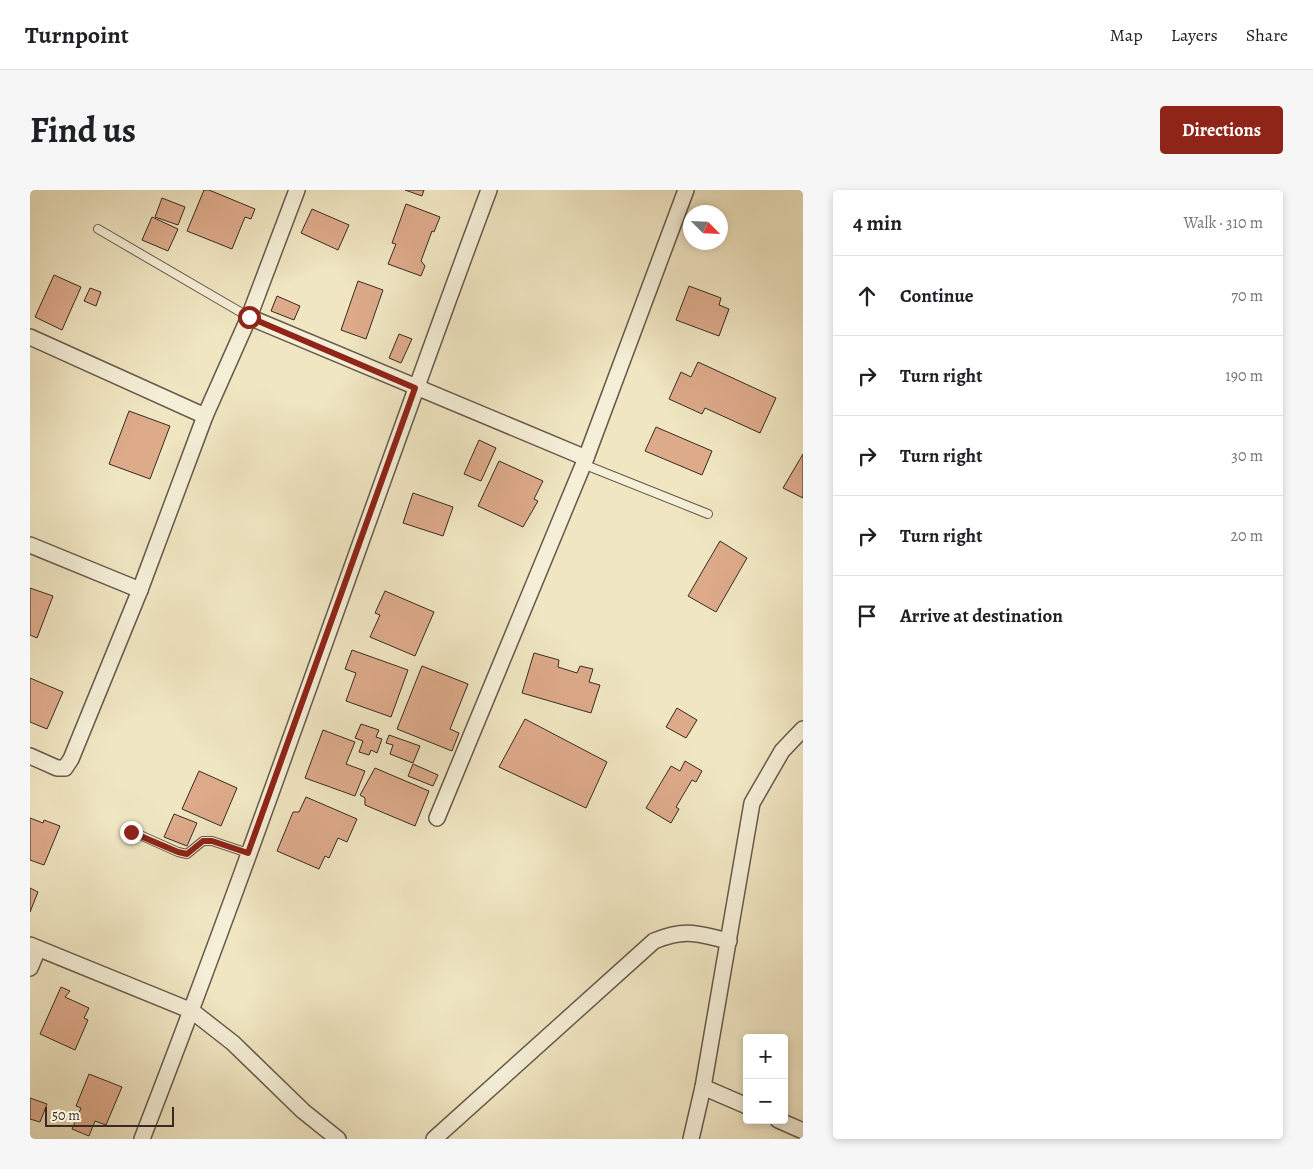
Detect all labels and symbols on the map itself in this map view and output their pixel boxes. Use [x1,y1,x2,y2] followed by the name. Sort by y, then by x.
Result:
[683,205,728,250] north arrow
[238,306,261,329] route start
[120,821,143,844] route end
[45,1104,174,1127] scale bar

